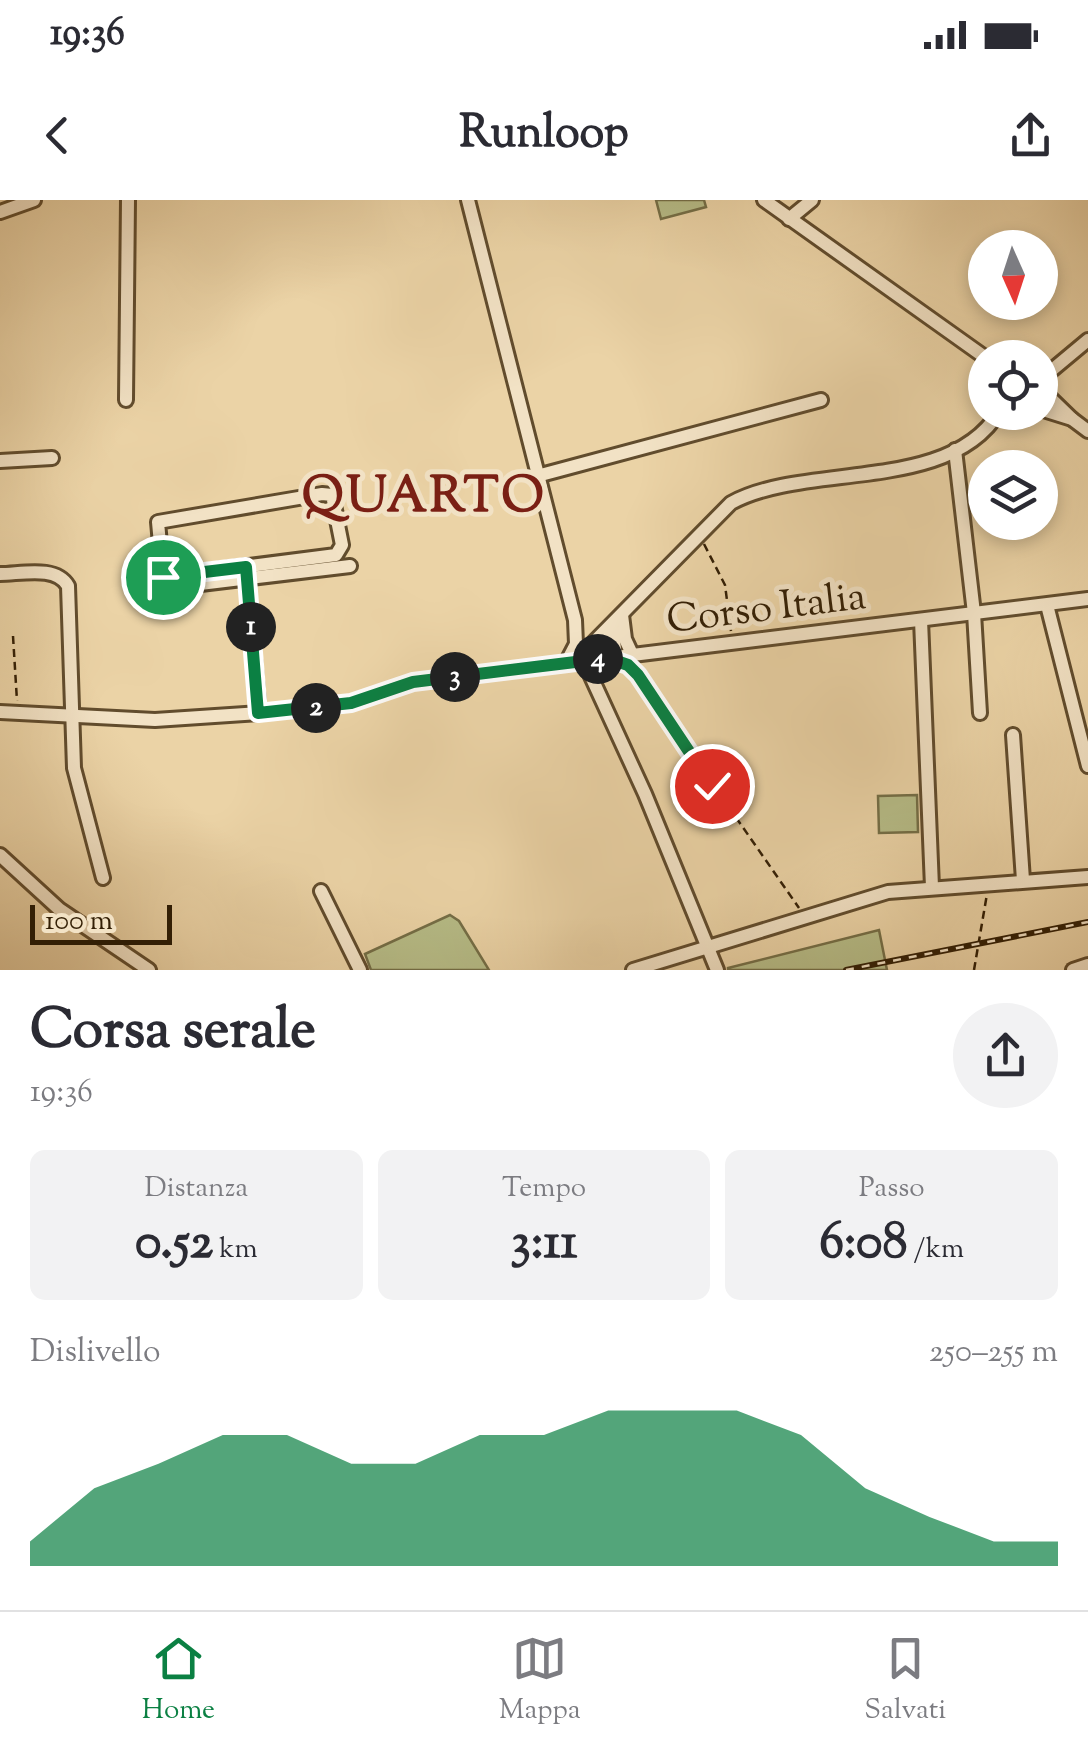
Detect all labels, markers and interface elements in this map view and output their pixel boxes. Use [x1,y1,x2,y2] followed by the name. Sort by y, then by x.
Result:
[50,8,125,62] text: 19:36
[459,103,629,168] text: Runloop
[30,108,85,163] icon: back
[1003,108,1058,163] icon: share
[968,230,1058,320] north arrow
[968,230,1058,540] map controls
[968,340,1058,430] button: locate
[968,450,1058,540] button: layers
[302,463,546,535] district label: QUARTO
[121,535,206,620] pin
[136,550,191,605] icon: arrive
[664,570,869,651] street label: Corso Italia
[226,602,276,652] pin: 1
[246,607,256,647] text: 1
[573,634,623,684] pin: 4
[591,639,605,679] text: 4
[430,652,480,702] pin: 3
[449,657,461,697] text: 3
[291,683,341,733] pin: 2
[309,688,323,728] text: 2
[670,744,755,829] pin
[685,759,740,814] icon: check
[30,900,172,944] scale bar
[45,902,113,942] text: 100 m
[30,993,316,1072] text: Corsa serale
[953,1003,1058,1108] button: share
[30,1070,93,1116] text: 19:36
[144,1169,248,1209] text: Distanza
[502,1169,586,1209] text: Tempo
[859,1169,924,1209] text: Passo
[135,1209,213,1281] text: 0.52
[510,1209,578,1281] text: 3:11
[819,1209,908,1281] text: 6:08
[213,1230,258,1270] text: km
[908,1230,964,1270] text: /km
[30,1330,160,1376] text: Dislivello
[929,1330,1058,1376] text: 250–255 m
[142,1631,215,1731] tab: Home
[499,1631,581,1731] tab: Mappa
[864,1631,946,1731] tab: Salvati

